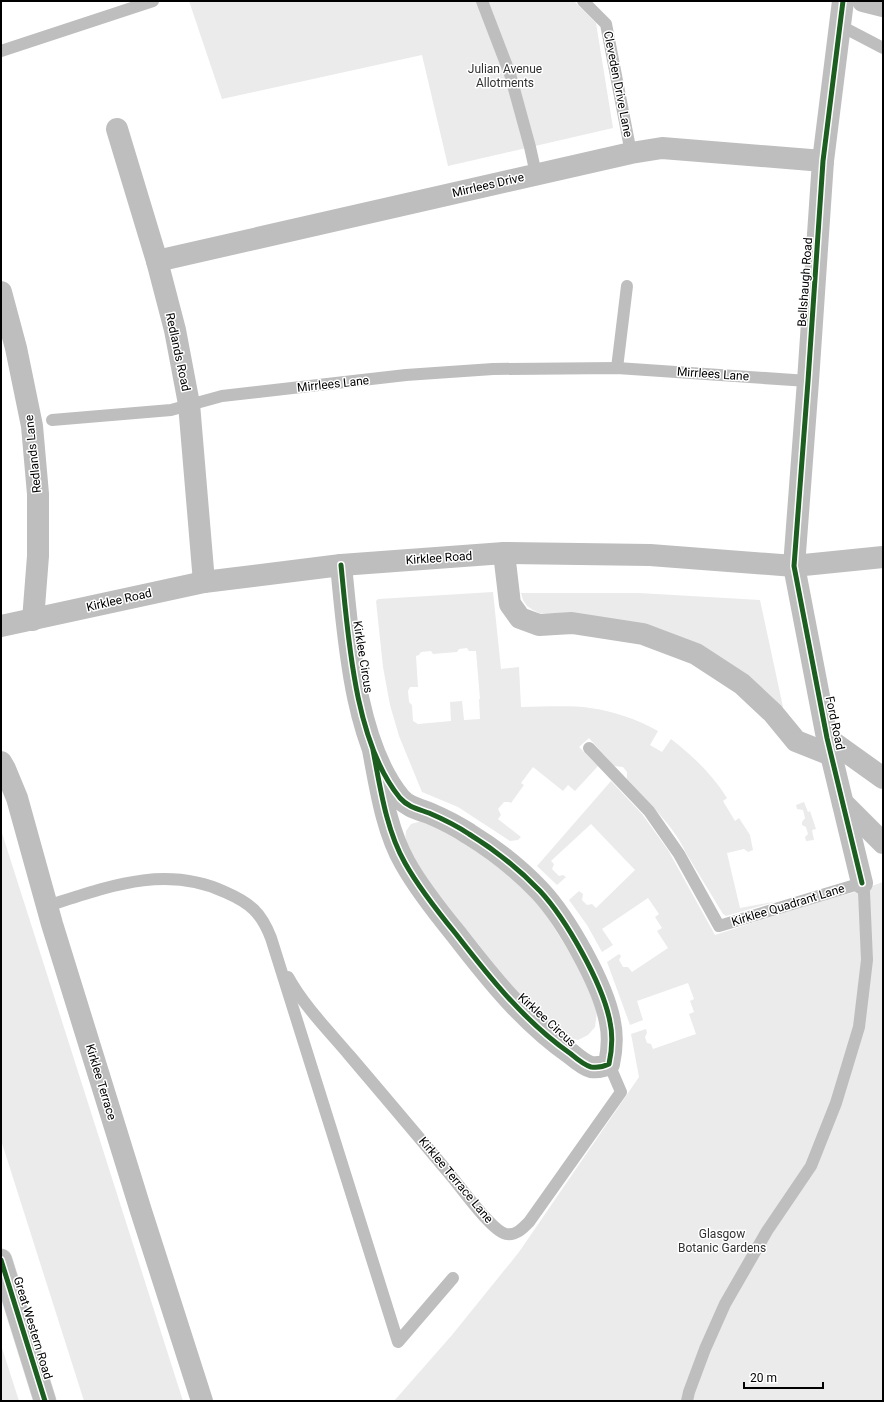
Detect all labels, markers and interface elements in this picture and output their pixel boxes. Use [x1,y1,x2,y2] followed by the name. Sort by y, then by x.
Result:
[601,30,635,138] street label: Cleveden Drive Lane
[468,62,542,90] park label: Julian Avenue Allotments
[451,170,525,200] street label: Mirrlees Drive
[795,237,815,327] street label: Bellshaugh Road
[163,311,193,393] street label: Redlands Road
[676,364,750,384] street label: Mirrlees Lane
[296,373,370,395] street label: Mirrlees Lane
[22,414,44,494] street label: Redlands Lane
[405,549,473,567] street label: Kirklee Road
[85,586,153,614] street label: Kirklee Road
[350,620,376,694] street label: Kirklee Circus
[822,695,848,751] street label: Ford Road
[730,881,846,929] street label: Kirklee Quadrant Lane
[515,990,579,1050] street label: Kirklee Circus
[83,1042,119,1122] street label: Kirklee Terrace
[416,1134,496,1226] street label: Kirklee Terrace Lane
[678,1227,766,1255] park label: Glasgow Botanic Gardens
[11,1275,55,1381] street label: Great Western Road
[744,1364,823,1390] scale bar
[750,1371,777,1385] text: 20 m

